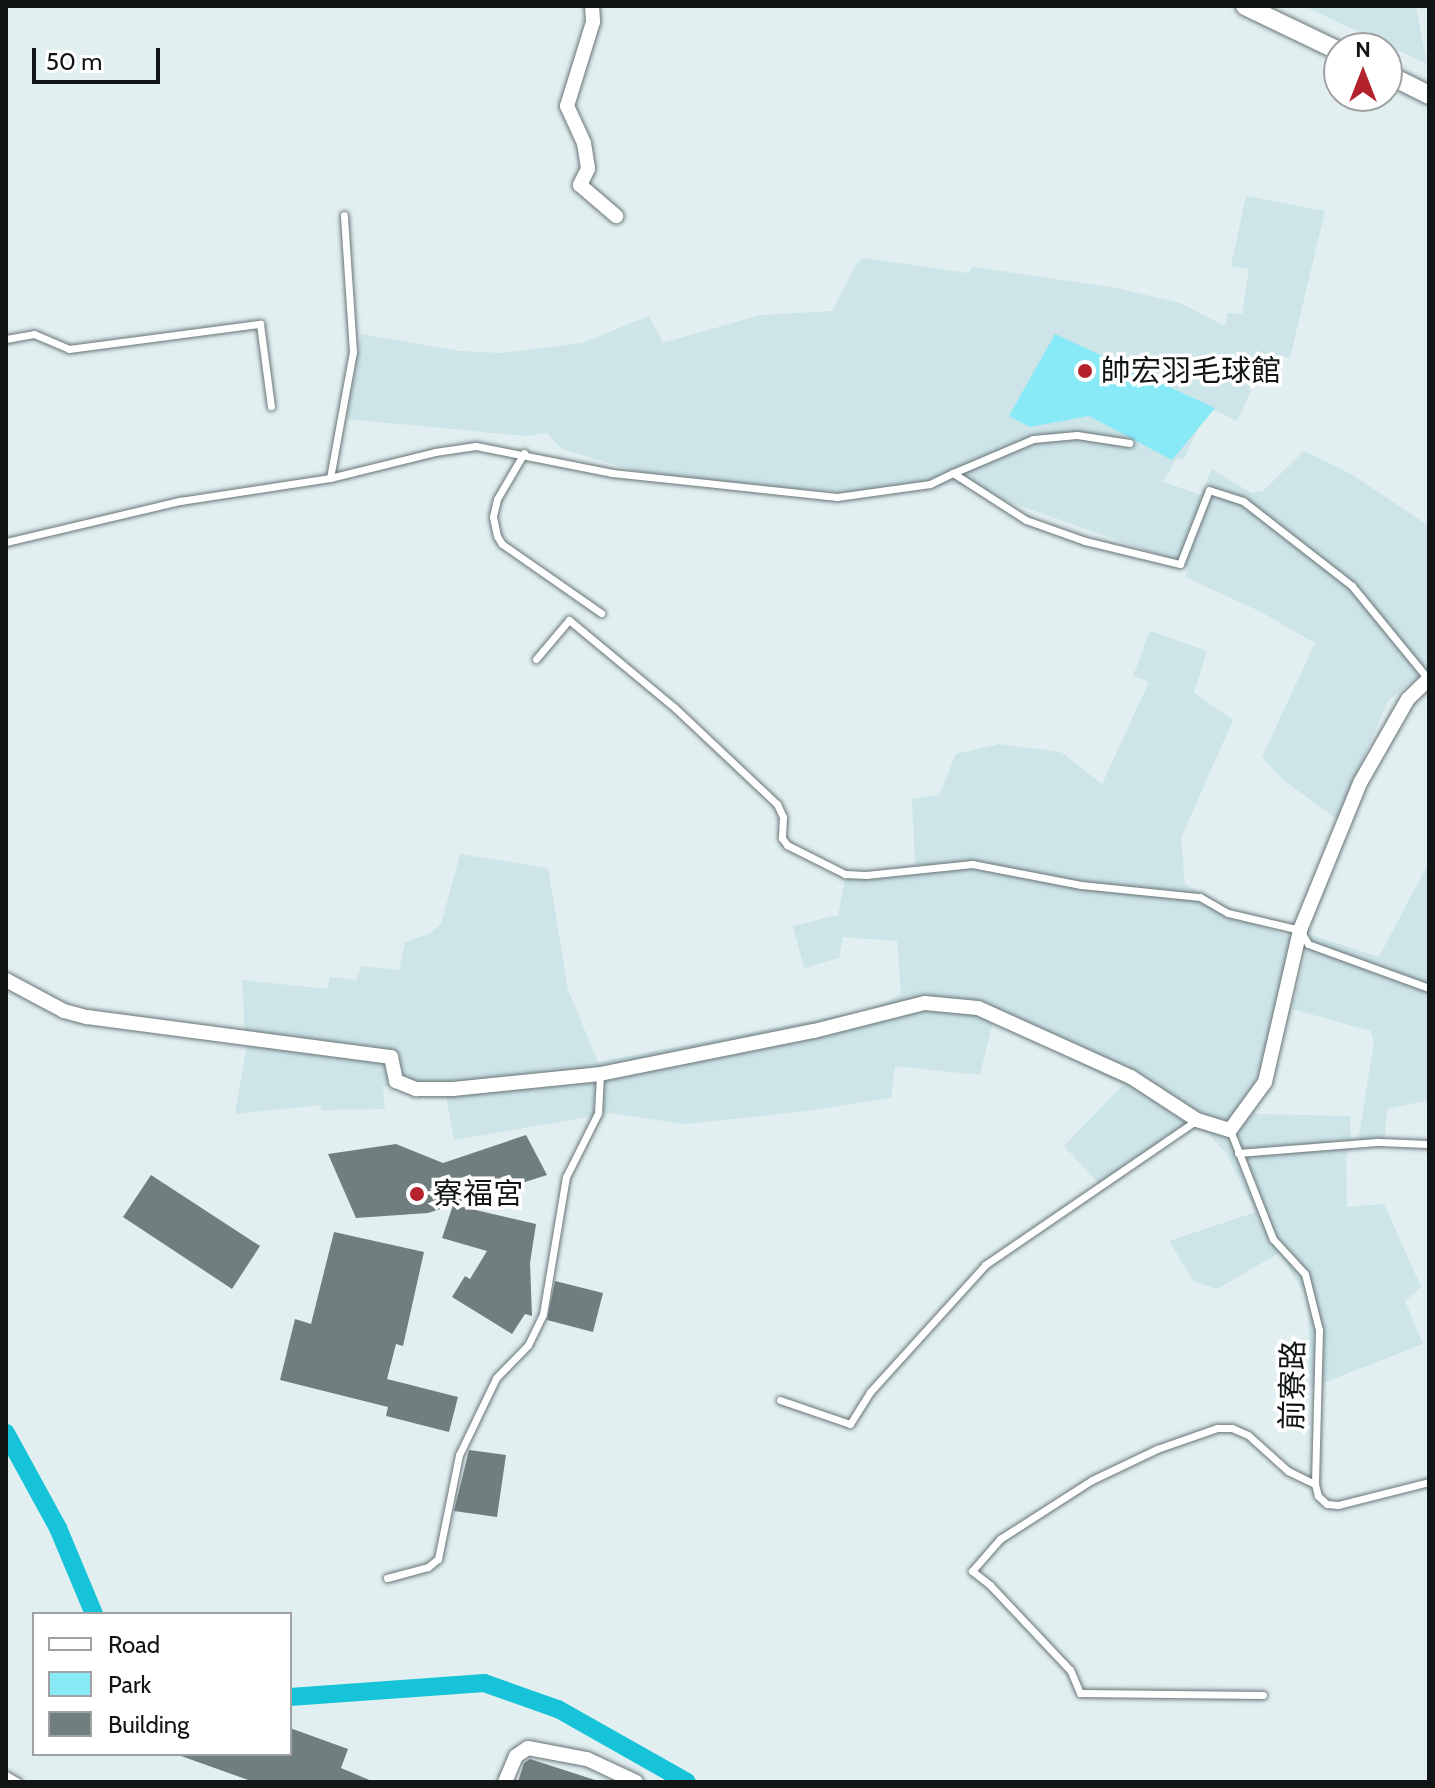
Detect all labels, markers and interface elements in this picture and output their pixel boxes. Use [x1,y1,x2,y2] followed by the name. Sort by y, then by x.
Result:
[36,32,164,82] scale bar
[1323,32,1403,112] north arrow
[1355,36,1371,63] text: N
[46,47,102,76] text: 50 m
[1101,353,1281,389] place label: 帥宏羽毛球館
[1076,362,1094,380] marker: 帥宏羽毛球館
[433,1176,523,1212] place label: 寮福宮
[408,1185,426,1203] marker: 寮福宮
[1274,1340,1312,1430] street label: 前寮路
[32,1612,292,1756] legend
[108,1630,160,1659] text: Road
[108,1670,151,1699] text: Park
[108,1710,189,1739] text: Building

